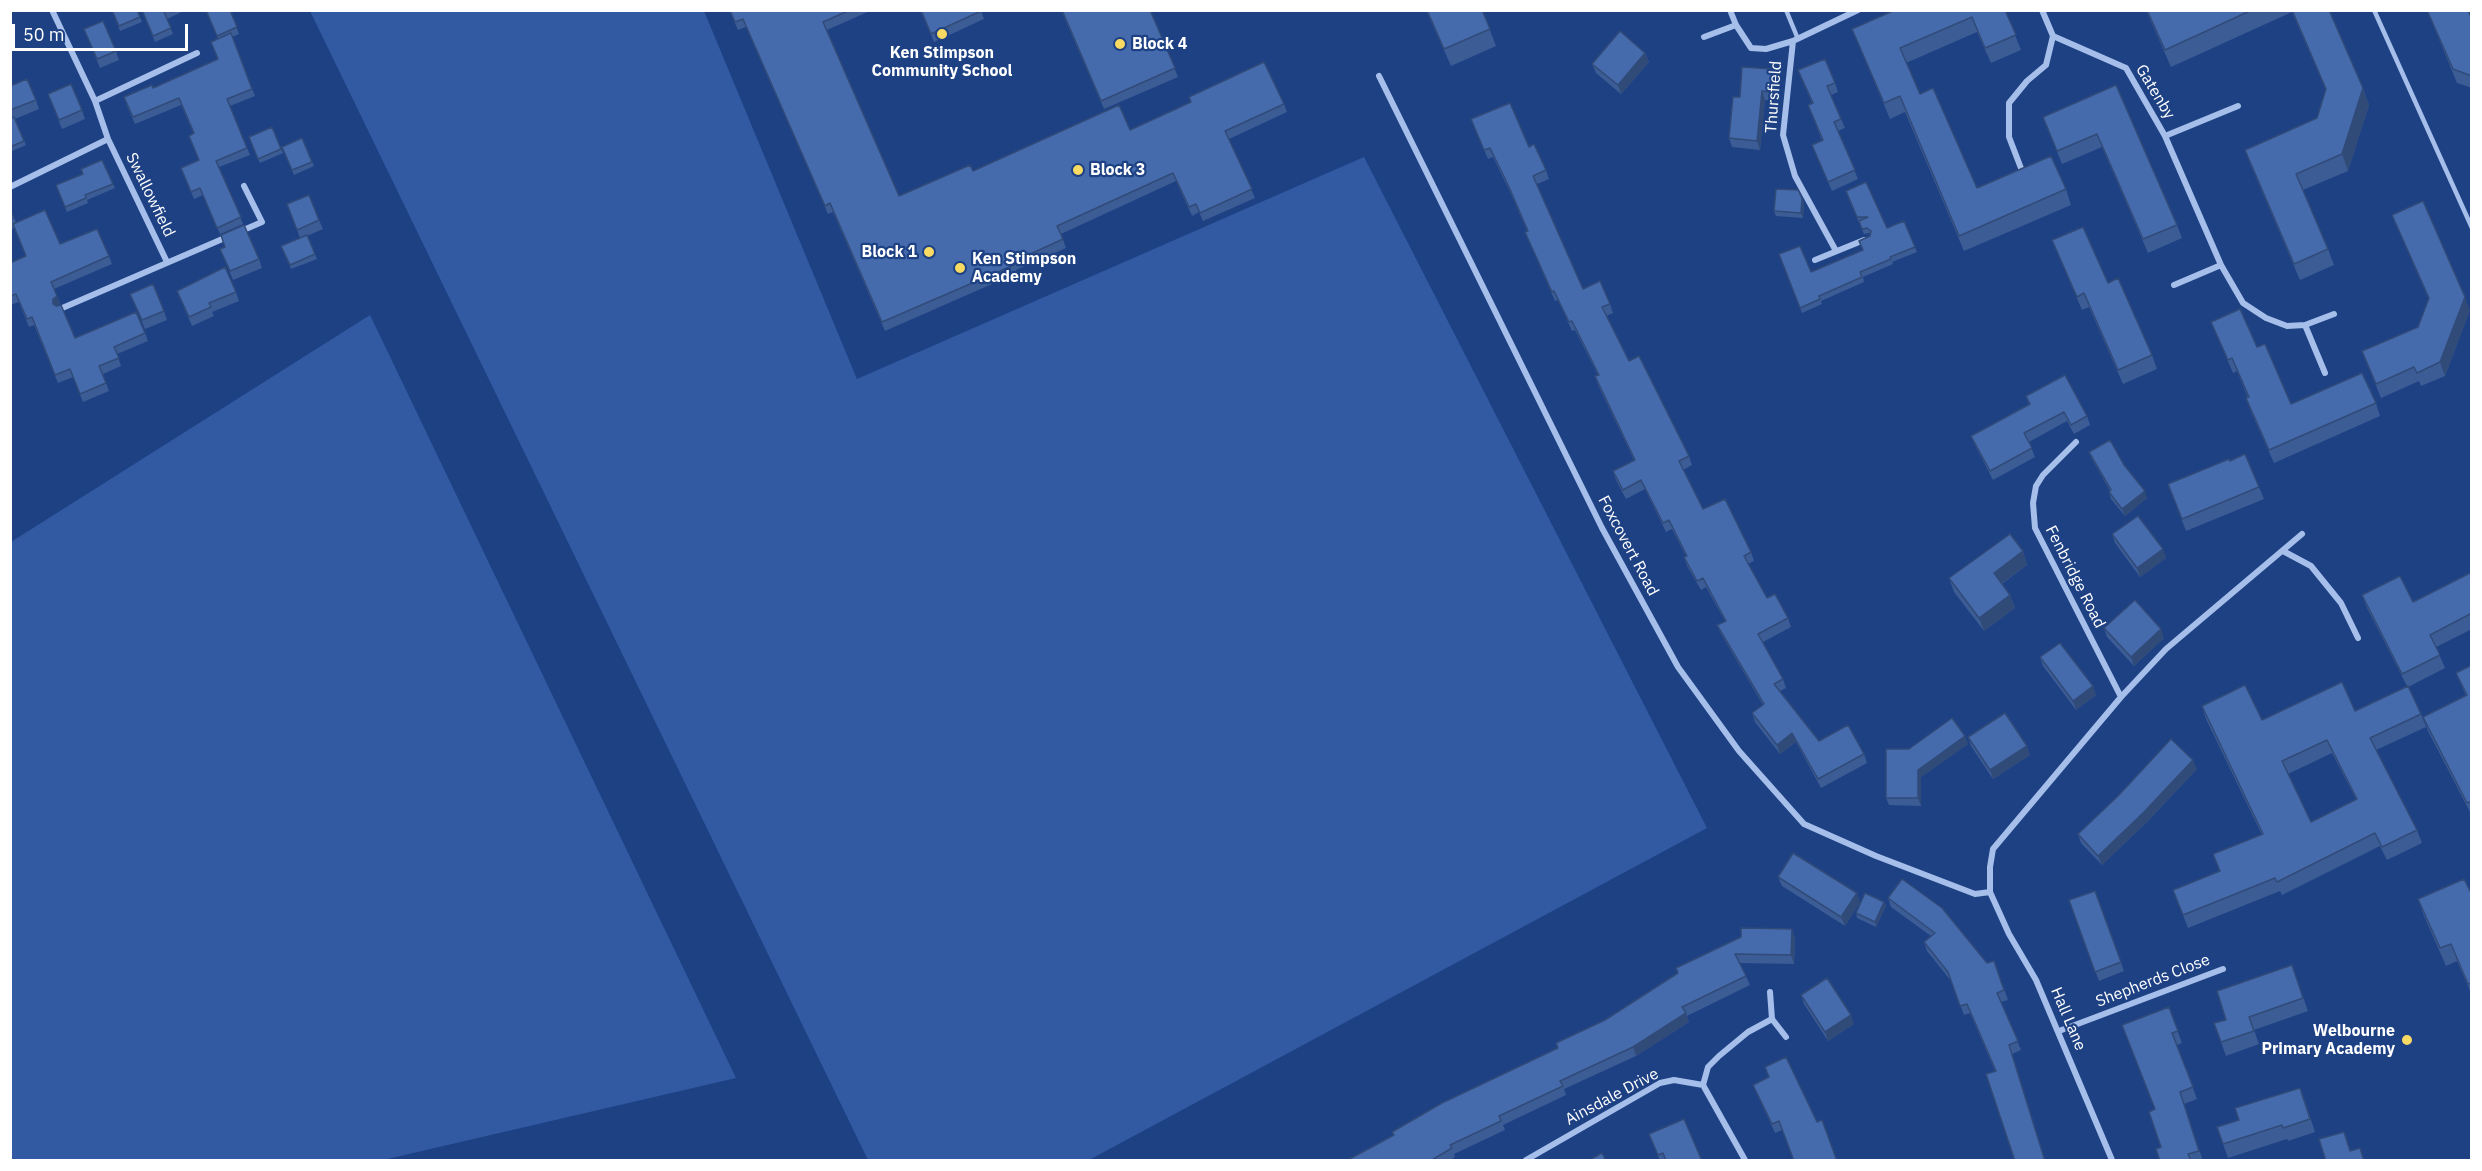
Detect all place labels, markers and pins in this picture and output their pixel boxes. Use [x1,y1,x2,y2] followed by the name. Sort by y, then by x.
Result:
[935,27,949,41] marker: Ken Stimpson Community School
[1132,34,1187,54] place label: Block 4
[1113,37,1127,51] marker: Block 4
[872,43,1012,81] place label: Ken Stimpson Community School
[1090,160,1145,180] place label: Block 3
[1071,163,1085,177] marker: Block 3
[862,242,917,262] place label: Block 1
[922,245,936,259] marker: Block 1
[972,249,1076,287] place label: Ken Stimpson Academy
[953,261,967,275] marker: Ken Stimpson Academy
[2262,1021,2395,1059] place label: Welbourne Primary Academy
[2400,1033,2414,1047] marker: Welbourne Primary Academy

